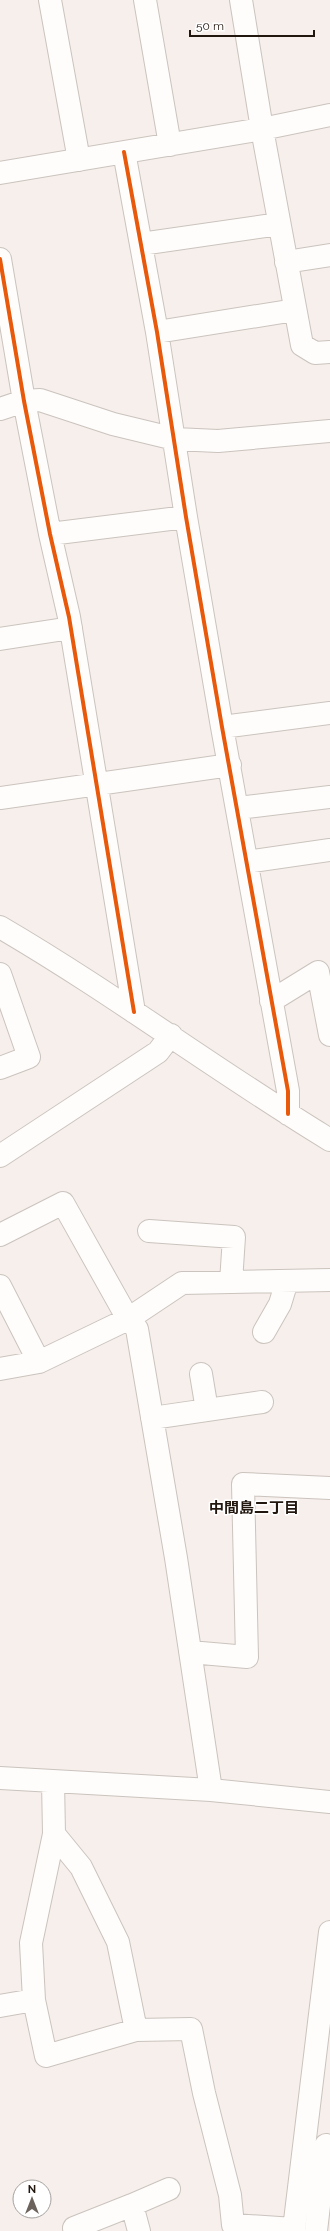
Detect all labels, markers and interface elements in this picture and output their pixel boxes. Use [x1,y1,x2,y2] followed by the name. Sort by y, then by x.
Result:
[190,12,314,38] scale bar
[196,19,224,33] text: 50 m
[209,1499,299,1517] district label: 中間島二丁目
[12,2179,52,2219] north arrow
[28,2183,36,2196] text: N

